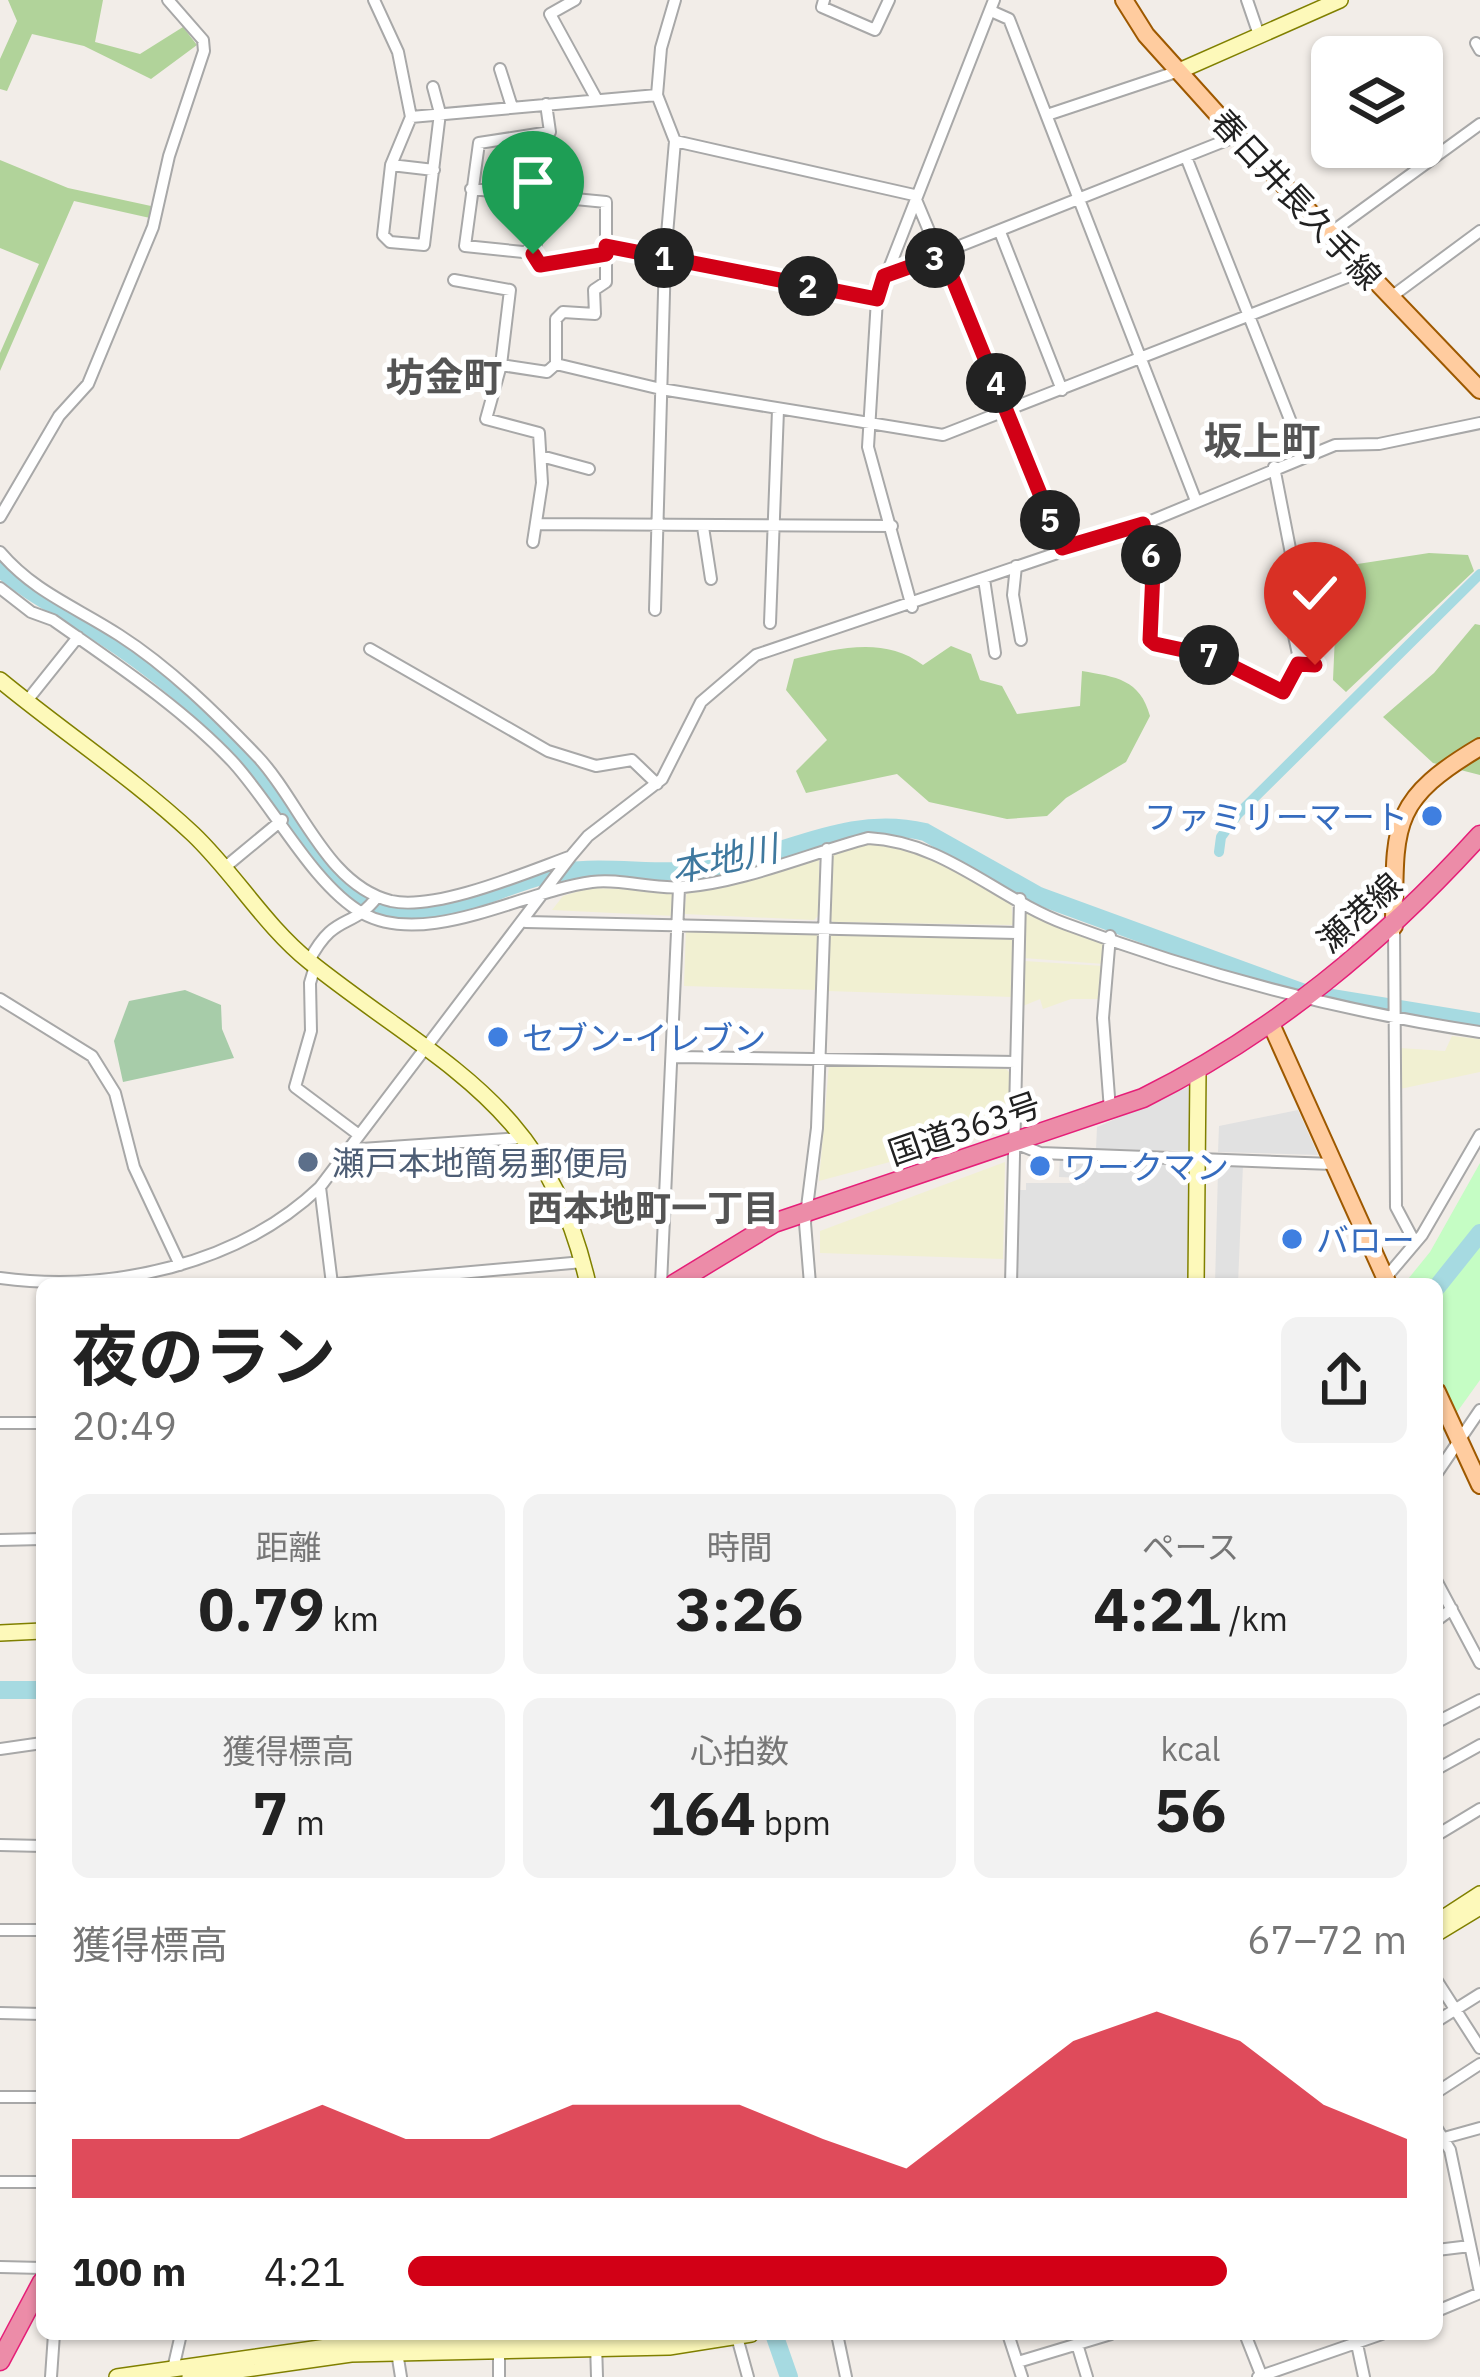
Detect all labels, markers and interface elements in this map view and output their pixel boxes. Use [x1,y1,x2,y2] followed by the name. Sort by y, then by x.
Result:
[1311,36,1443,168] map controls
[1311,36,1443,168] button: layers
[1203,100,1391,298] street label: 春日井長久手線
[482,131,584,254] pin
[500,149,566,215] icon: arrive
[634,228,694,288] pin: 1
[905,228,965,288] pin: 3
[654,236,674,279] text: 1
[925,236,945,279] text: 3
[778,256,838,316] pin: 2
[798,264,818,307] text: 2
[385,351,503,402] district label: 坊金町
[966,353,1026,413] pin: 4
[986,361,1006,404] text: 4
[1203,415,1321,466] district label: 坂上町
[1020,490,1080,550] pin: 5
[1040,498,1060,541] text: 5
[1121,525,1181,585] pin: 6
[1141,533,1161,576] text: 6
[1264,542,1366,665] pin
[1282,560,1348,626] icon: check
[1179,625,1239,685] pin: 7
[1199,633,1219,676] text: 7
[1144,795,1408,838] place label: ファミリーマート
[1419,803,1445,829] marker: ファミリーマート
[666,823,786,892] water label: 本地川
[1308,863,1410,961] street label: 瀬港線
[522,1016,766,1059] place label: セブン-イレブン
[485,1024,511,1050] marker: セブン-イレブン
[882,1082,1046,1174] street label: 国道363号
[332,1141,629,1184] place label: 瀬戸本地簡易郵便局
[1064,1145,1229,1188] place label: ワークマン
[295,1149,321,1175] marker: 瀬戸本地簡易郵便局
[1027,1153,1053,1179] marker: ワークマン
[527,1184,779,1231] district label: 西本地町一丁目
[1316,1218,1415,1261] place label: バロー
[1279,1226,1305,1252] marker: バロー
[72,1312,336,1398] text: 夜のラン
[1281,1317,1407,1443] button: share
[72,1400,177,1451] text: 20:49
[256,1525,322,1568] text: 距離
[707,1525,773,1568] text: 時間
[1142,1525,1239,1568] text: ペース
[198,1569,325,1648] text: 0.79
[676,1569,803,1648] text: 3:26
[1093,1569,1221,1648] text: 4:21
[325,1597,379,1640] text: km
[1221,1597,1288,1640] text: /km
[1160,1727,1221,1770] text: kcal
[223,1729,355,1772] text: 獲得標高
[690,1729,789,1772] text: 心拍数
[1155,1770,1227,1849] text: 56
[252,1773,288,1852] text: 7
[648,1773,756,1852] text: 164
[288,1801,325,1844] text: m
[756,1801,831,1844] text: bpm
[1247,1914,1407,1965] text: 67–72 m
[72,1919,228,1970] text: 獲得標高
[72,2246,186,2297] text: 100 m
[264,2246,346,2297] text: 4:21

